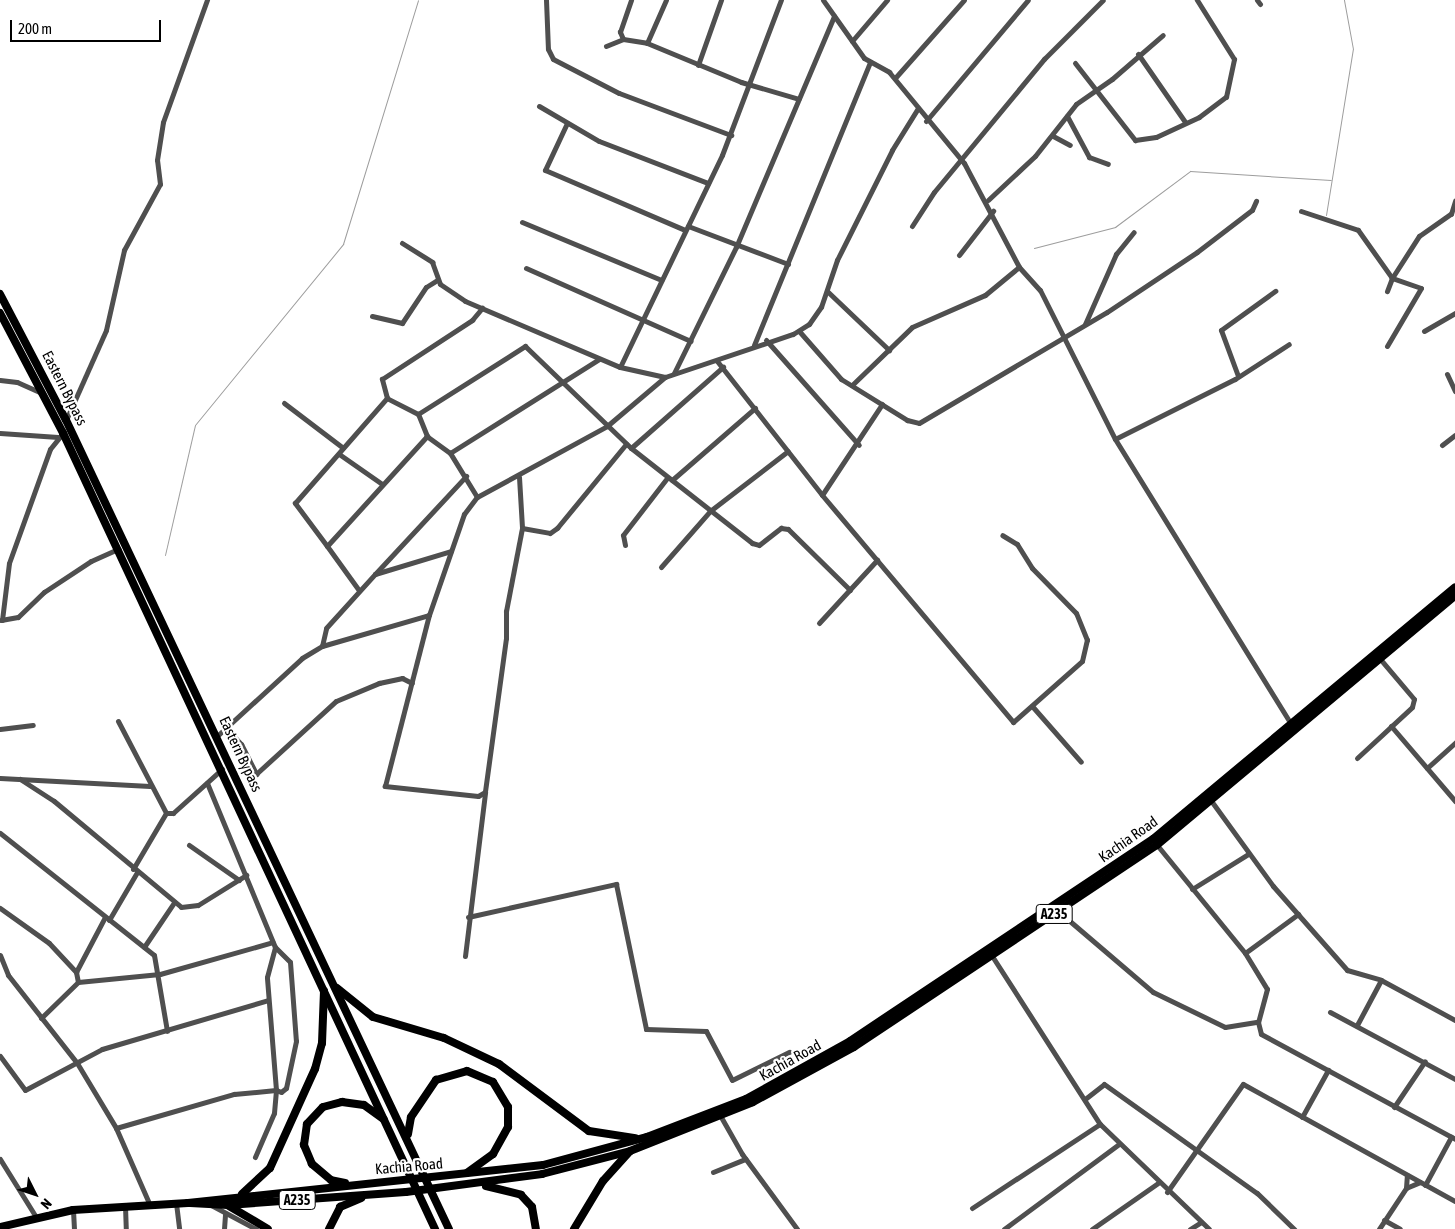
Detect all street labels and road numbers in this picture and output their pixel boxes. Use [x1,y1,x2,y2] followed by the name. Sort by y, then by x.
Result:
[39,348,91,428] street label: Eastern Bypass
[216,713,266,795] street label: Eastern Bypass
[1095,812,1161,866] street label: Kachia Road
[1035,902,1073,926] road number: A235
[756,1036,824,1084] street label: Kachia Road
[374,1154,444,1178] street label: Kachia Road
[278,1188,316,1212] road number: A235

